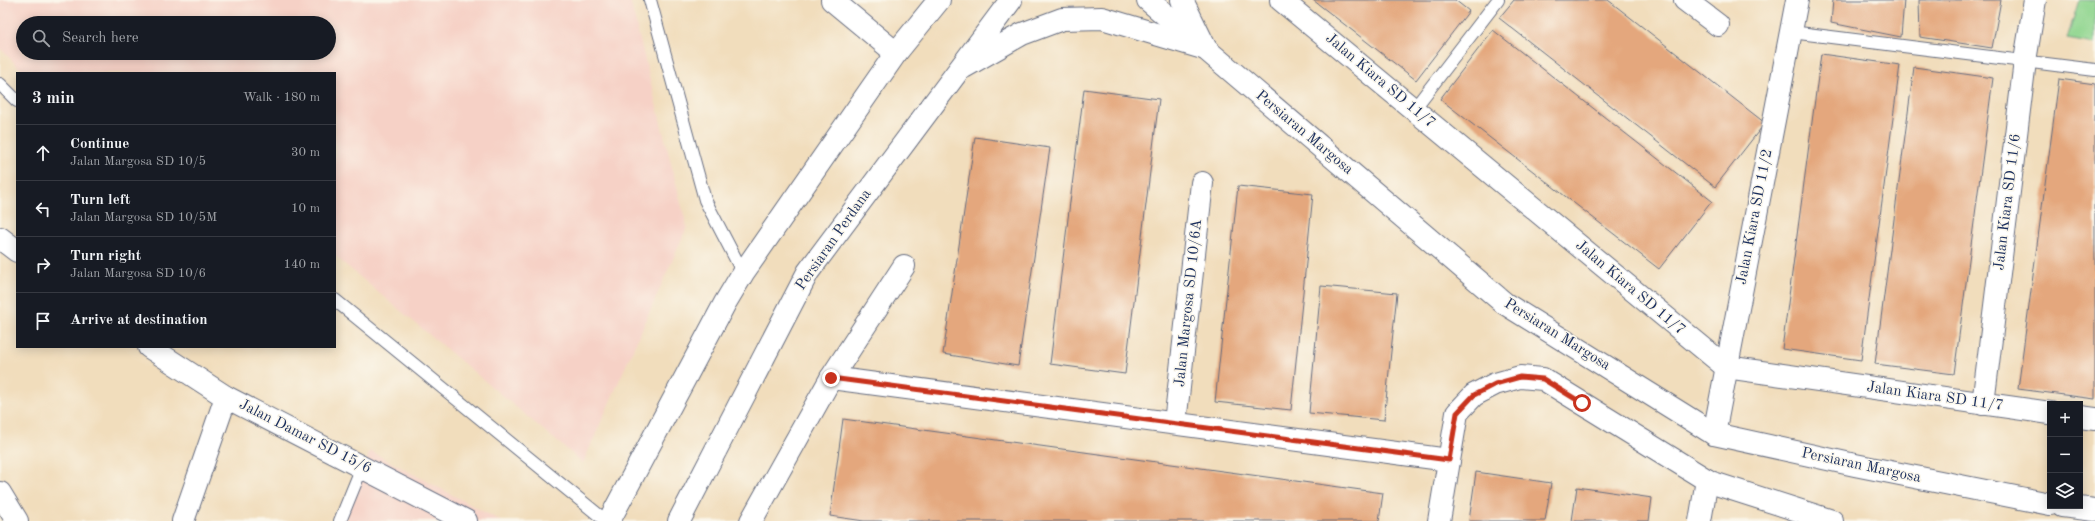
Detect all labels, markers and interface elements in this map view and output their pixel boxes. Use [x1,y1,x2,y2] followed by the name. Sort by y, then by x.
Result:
[16,16,336,60] search box
[30,27,52,49] icon: search
[62,31,139,46] text: Search here
[1322,31,1438,131] street label: Jalan Kiara SD 11/7
[1252,88,1356,178] street label: Persiaran Margosa
[32,90,75,107] text: 3 min
[243,91,320,104] text: Walk · 180 m
[1992,133,2024,271] street label: Jalan Kiara SD 11/6
[70,137,129,152] text: Continue
[32,142,54,164] icon: ahead
[291,146,320,159] text: 30 m
[1734,148,1776,286] street label: Jalan Kiara SD 11/2
[70,155,206,168] text: Jalan Margosa SD 10/5
[794,186,875,293] street label: Persiaran Perdana
[70,193,130,208] text: Turn left
[32,198,54,220] icon: left
[291,202,320,215] text: 10 m
[70,211,217,224] text: Jalan Margosa SD 10/5M
[1173,218,1205,388] street label: Jalan Margosa SD 10/6A
[1572,238,1688,338] street label: Jalan Kiara SD 11/7
[70,249,141,264] text: Turn right
[32,254,54,276] icon: right
[283,258,320,271] text: 140 m
[70,267,206,280] text: Jalan Margosa SD 10/6
[1501,296,1613,374] street label: Persiaran Margosa
[32,310,54,332] icon: arrive
[70,313,208,328] text: Arrive at destination
[822,369,840,387] route end
[1866,380,2004,414] street label: Jalan Kiara SD 11/7
[1573,394,1591,412] route start
[237,397,373,477] street label: Jalan Damar SD 15/6
[2047,401,2083,509] map controls
[2047,401,2083,437] button: +
[2047,437,2083,473] button: −
[1800,446,1923,486] street label: Persiaran Margosa
[2047,473,2083,509] button: layers

